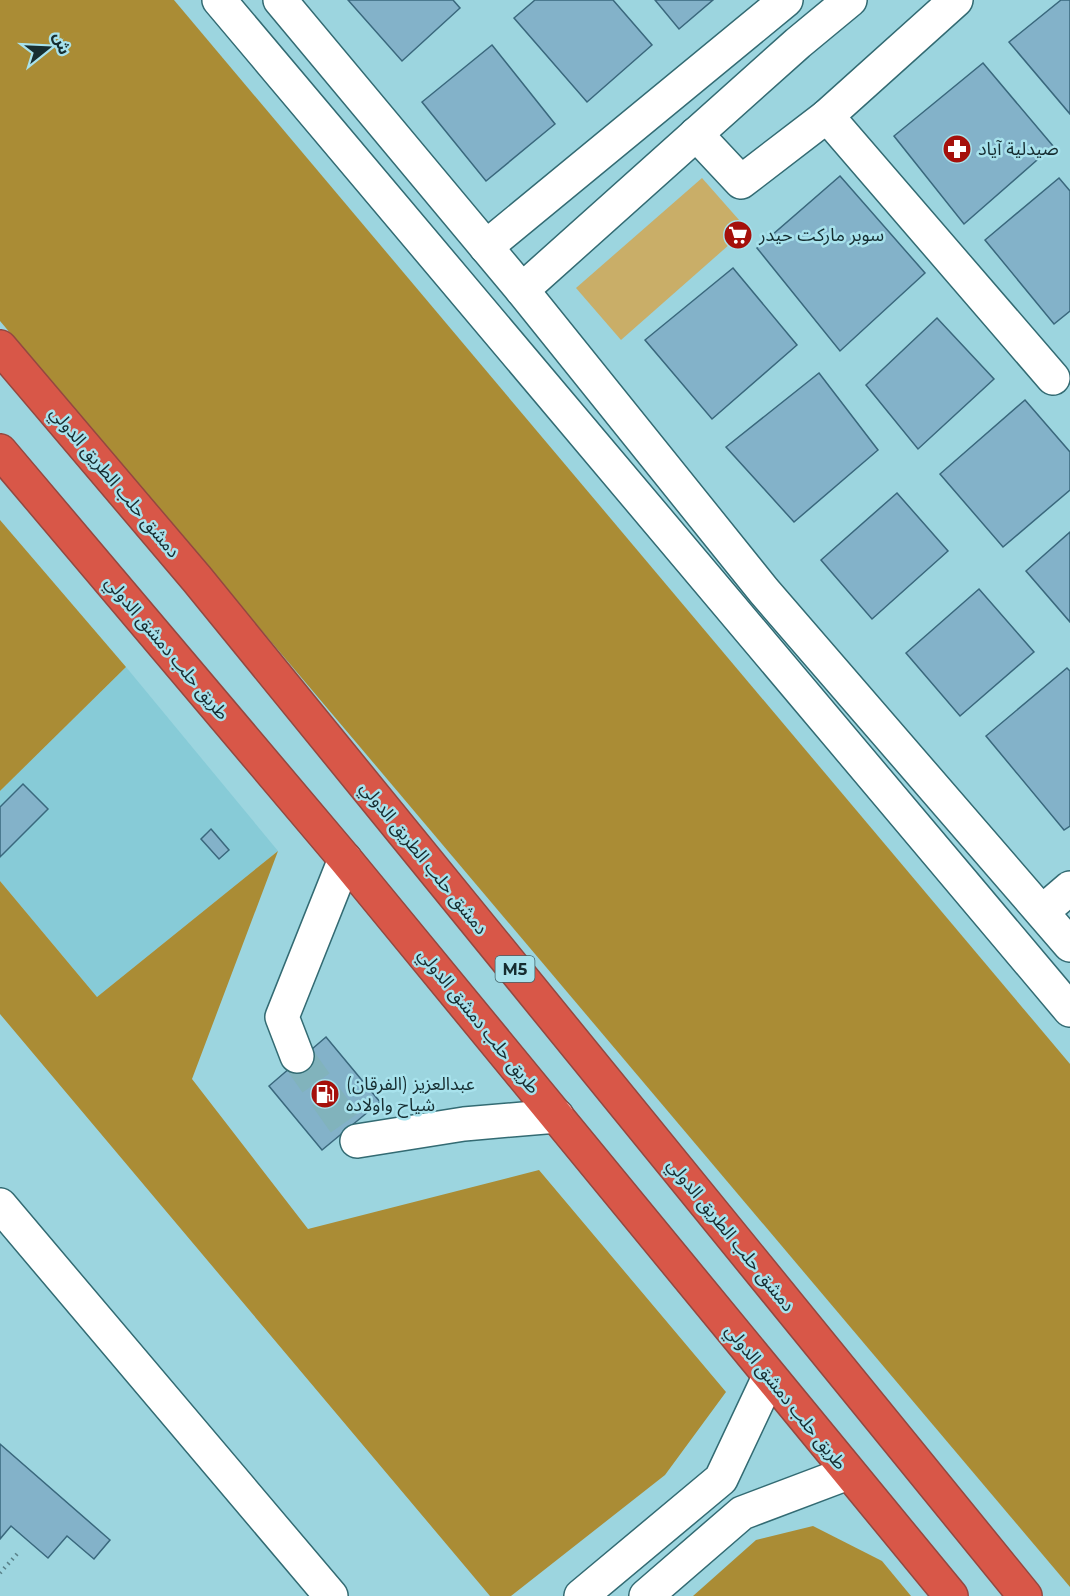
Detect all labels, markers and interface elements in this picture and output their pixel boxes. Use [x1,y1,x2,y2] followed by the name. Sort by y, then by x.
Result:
[18,18,78,78] north arrow
[49,30,74,57] text: ش
[941,133,973,165] pharmacy icon: صيدلية آياد
[978,138,1059,160] place label: صيدلية آياد
[722,219,754,251] supermarket icon: سوبر ماركت حيدر
[758,224,884,246] place label: سوبر ماركت حيدر
[44,402,185,563] street label: دمشق حلب الطريق الدولي
[99,572,234,726] street label: طريق حلب دمشق الدولي
[354,777,492,940] street label: دمشق حلب الطريق الدولي
[412,944,544,1100] street label: طريق حلب دمشق الدولي
[496,956,534,982] road number: M5
[346,1073,475,1118] place label: (الفرقان) عبدالعزيز شياح واولاده
[309,1078,341,1110] fuel station icon: (الفرقان) عبدالعزيز شياح واولاده
[661,1154,799,1317] street label: دمشق حلب الطريق الدولي
[719,1320,851,1476] street label: طريق حلب دمشق الدولي

